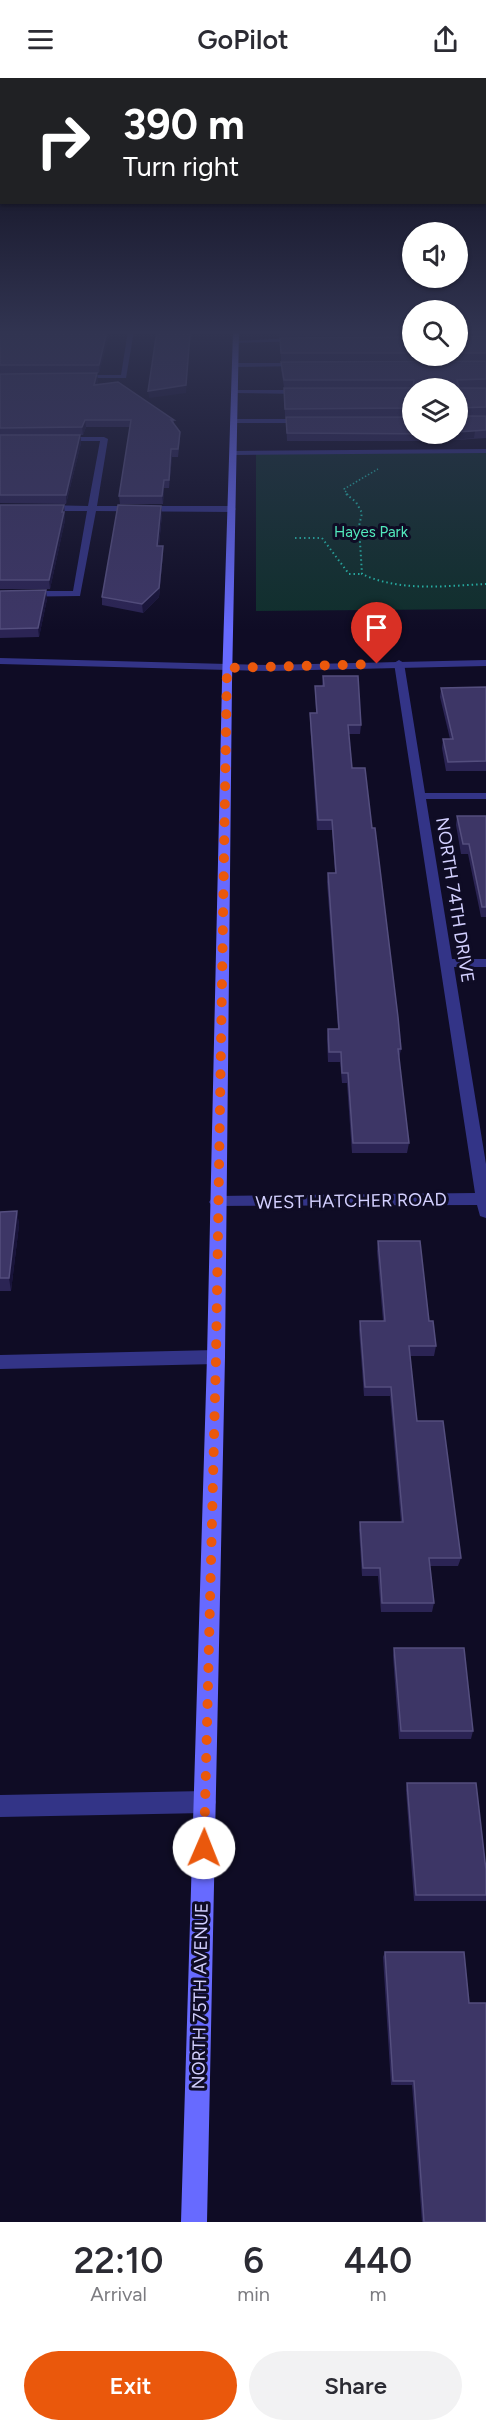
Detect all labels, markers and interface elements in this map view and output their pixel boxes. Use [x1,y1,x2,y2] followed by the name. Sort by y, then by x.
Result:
[24,23,57,56] icon: menu
[197,23,289,56] text: GoPilot
[429,23,462,56] icon: share
[123,99,245,150] text: 390 m
[24,102,102,180] icon: right
[123,150,239,183] text: Turn right
[402,222,468,444] map controls
[402,222,468,288] button: sound
[402,300,468,366] button: search
[402,378,468,444] button: layers
[334,523,409,541] park label: Hayes Park
[351,602,402,664] pin
[360,611,393,644] icon: arrive
[431,816,479,984] street label: NORTH 74TH DRIVE
[255,1188,447,1214] street label: WEST HATCHER ROAD
[172,1816,236,1880] position arrow
[187,1902,213,2090] street label: NORTH 75TH AVENUE
[74,2239,163,2282] text: 22:10
[243,2239,264,2282] text: 6
[344,2239,412,2282] text: 440
[90,2282,147,2306] text: Arrival
[237,2282,270,2306] text: min
[369,2282,386,2306] text: m
[24,2351,237,2420] button: Exit
[249,2351,462,2420] button: Share

